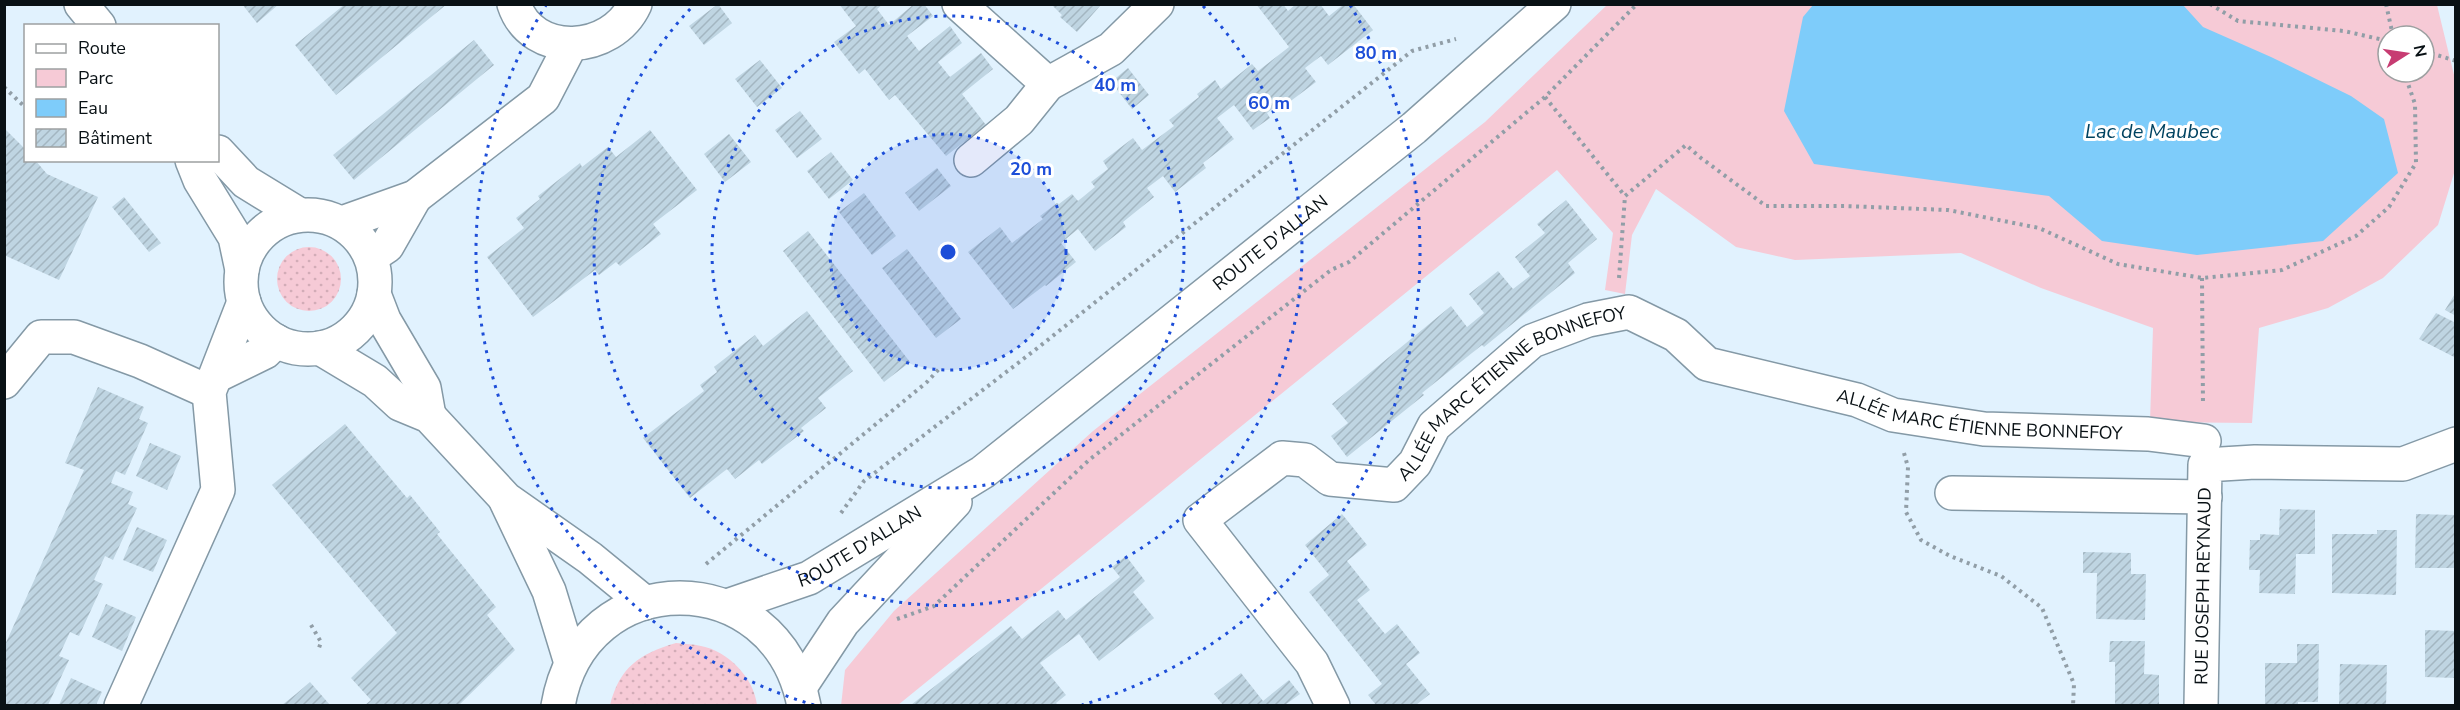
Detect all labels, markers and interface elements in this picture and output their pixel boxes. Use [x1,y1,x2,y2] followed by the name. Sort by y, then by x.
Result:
[24,24,219,162] legend
[2376,24,2436,84] north arrow
[78,36,126,60] text: Route
[1355,41,1397,65] text: 80 m
[2408,43,2432,59] text: N
[78,66,113,90] text: Parc
[1094,73,1136,97] text: 40 m
[1248,91,1290,115] text: 60 m
[78,96,108,120] text: Eau
[2085,118,2220,145] water label: Lac de Maubec
[78,126,152,150] text: Bâtiment
[1010,157,1052,181] text: 20 m
[1208,189,1333,296] street label: ROUTE D'ALLAN
[938,242,958,262] centre of rings
[1392,301,1628,486] street label: ALLÉE MARC ÉTIENNE BONNEFOY
[1834,384,2123,445] street label: ALLÉE MARC ÉTIENNE BONNEFOY
[2189,487,2217,685] street label: RUE JOSEPH REYNAUD
[795,500,926,593] street label: ROUTE D'ALLAN

